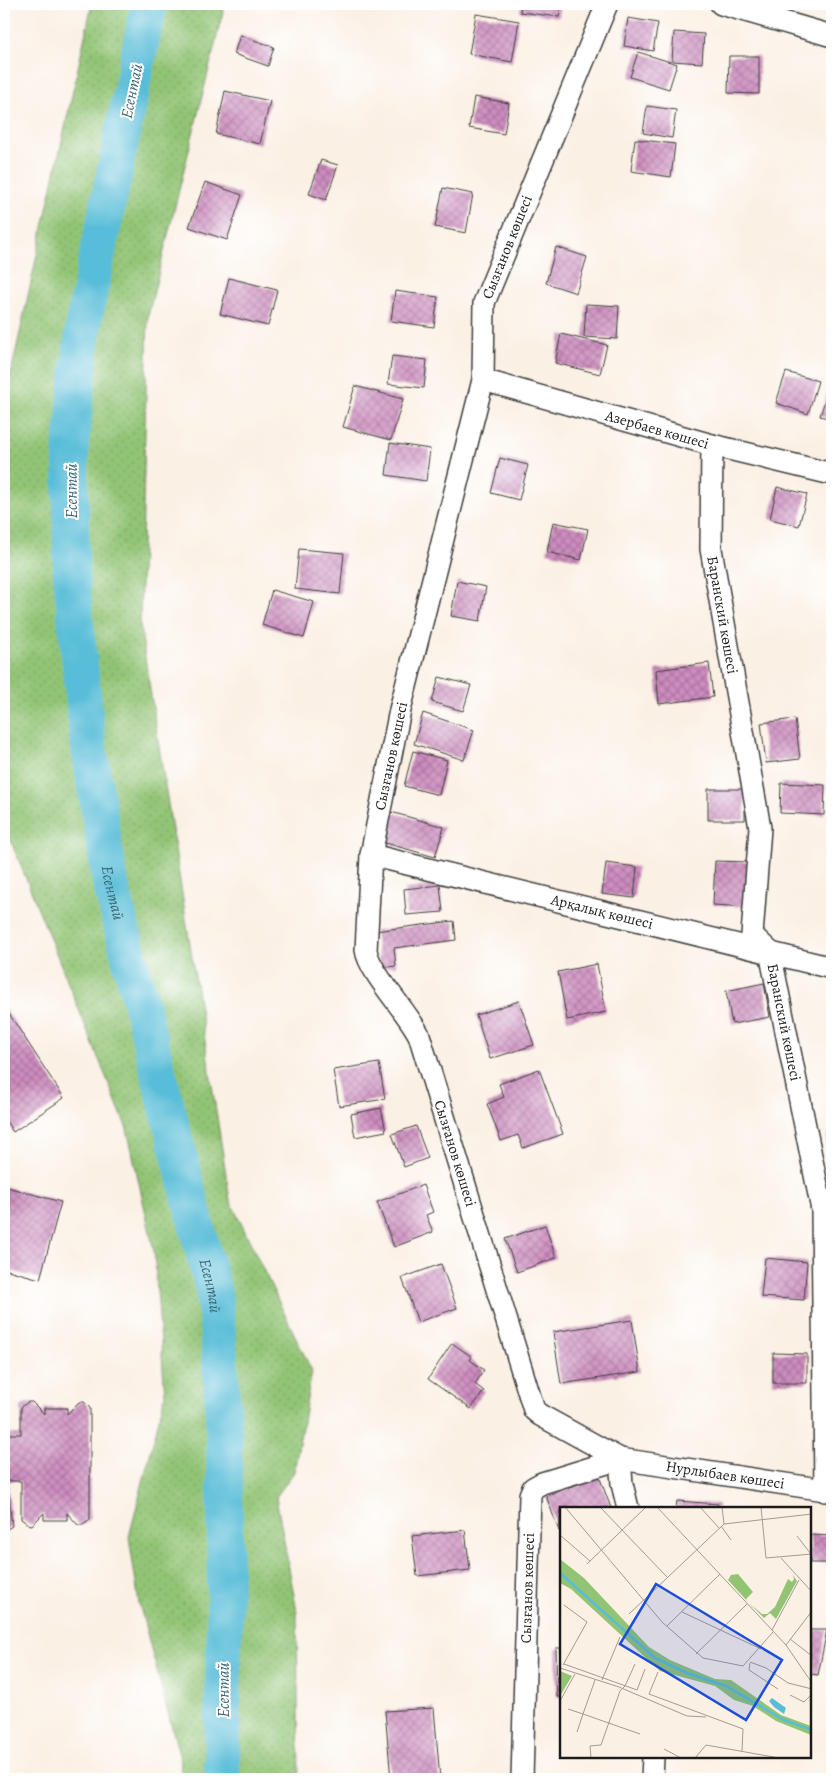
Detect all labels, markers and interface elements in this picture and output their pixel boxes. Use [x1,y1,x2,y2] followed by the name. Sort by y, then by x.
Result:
[115,62,148,120] water label: Есентай
[477,192,537,302] street label: Сызғанов көшесі
[602,405,711,454] street label: Азербаев көшесі
[61,463,83,519] water label: Есентай
[702,554,743,675] street label: Баранский көшесі
[370,700,412,812] street label: Сызғанов көшесі
[96,864,129,922] water label: Есентай
[548,889,655,934] street label: Арқалық көшесі
[763,962,806,1083] street label: Баранский көшесі
[430,1098,481,1209] street label: Сызғанов көшесі
[193,1256,226,1314] water label: Есентай
[664,1456,786,1494] street label: Нурлыбаев көшесі
[560,1507,811,1758] inset map
[516,1533,539,1644] street label: Сызғанов көшесі
[213,1662,235,1718] water label: Есентай

